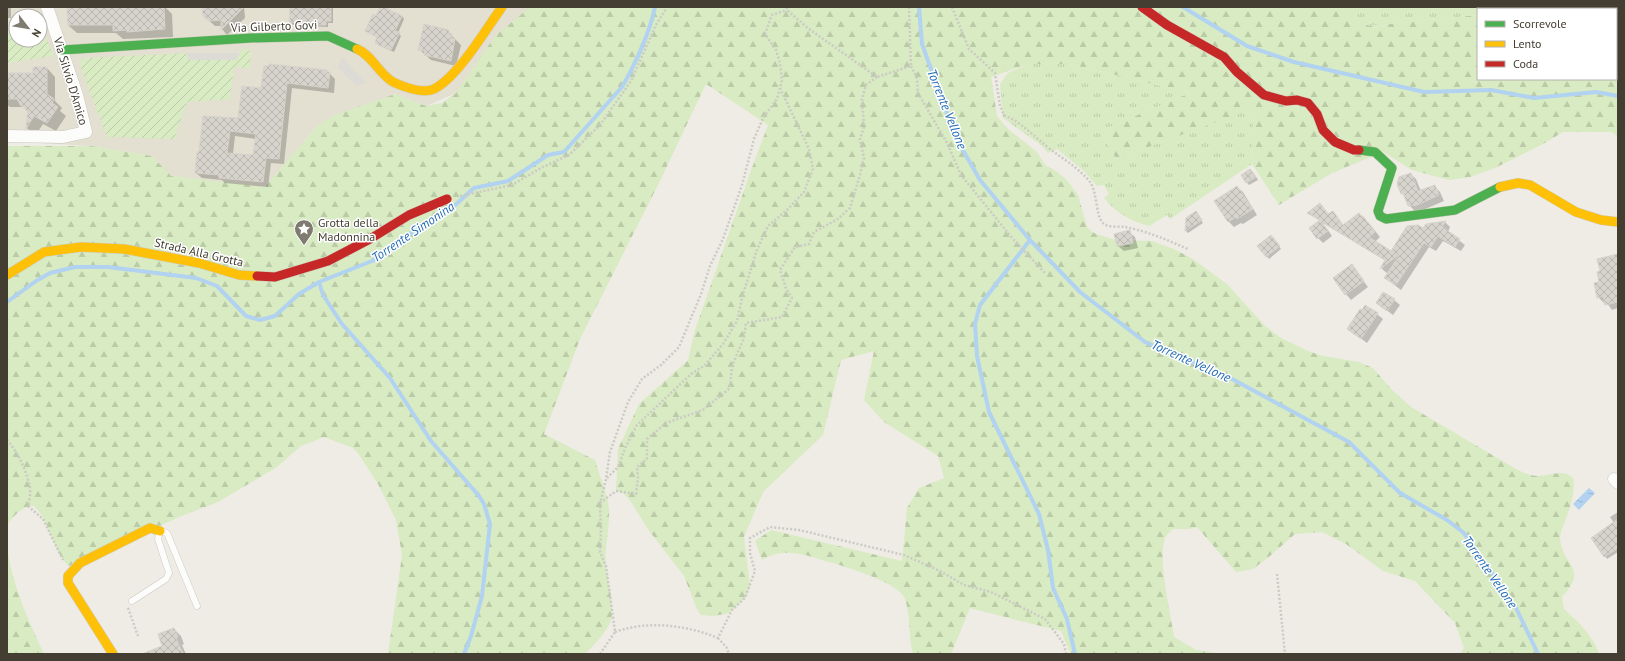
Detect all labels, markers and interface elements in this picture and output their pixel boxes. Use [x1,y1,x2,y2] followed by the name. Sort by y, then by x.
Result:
[8,8,48,48] north arrow
[1477,8,1617,80] legend
[1513,16,1567,31] text: Scorrevole
[230,17,317,35] street label: Via Gilberto Govi
[29,26,44,40] text: N
[50,34,91,127] street label: Via Silvio D'Amico
[1513,36,1542,51] text: Lento
[1513,56,1538,71] text: Coda
[923,66,971,152] water label: Torrente Vellone
[368,198,458,266] water label: Torrente Simonina
[318,215,379,244] place label: Grotta della Madonnina
[293,218,315,246] place icon: Grotta della Madonnina
[153,234,245,270] street label: Strada Alla Grotta
[1149,336,1233,386] water label: Torrente Vellone
[1459,532,1521,612] water label: Torrente Vellone

